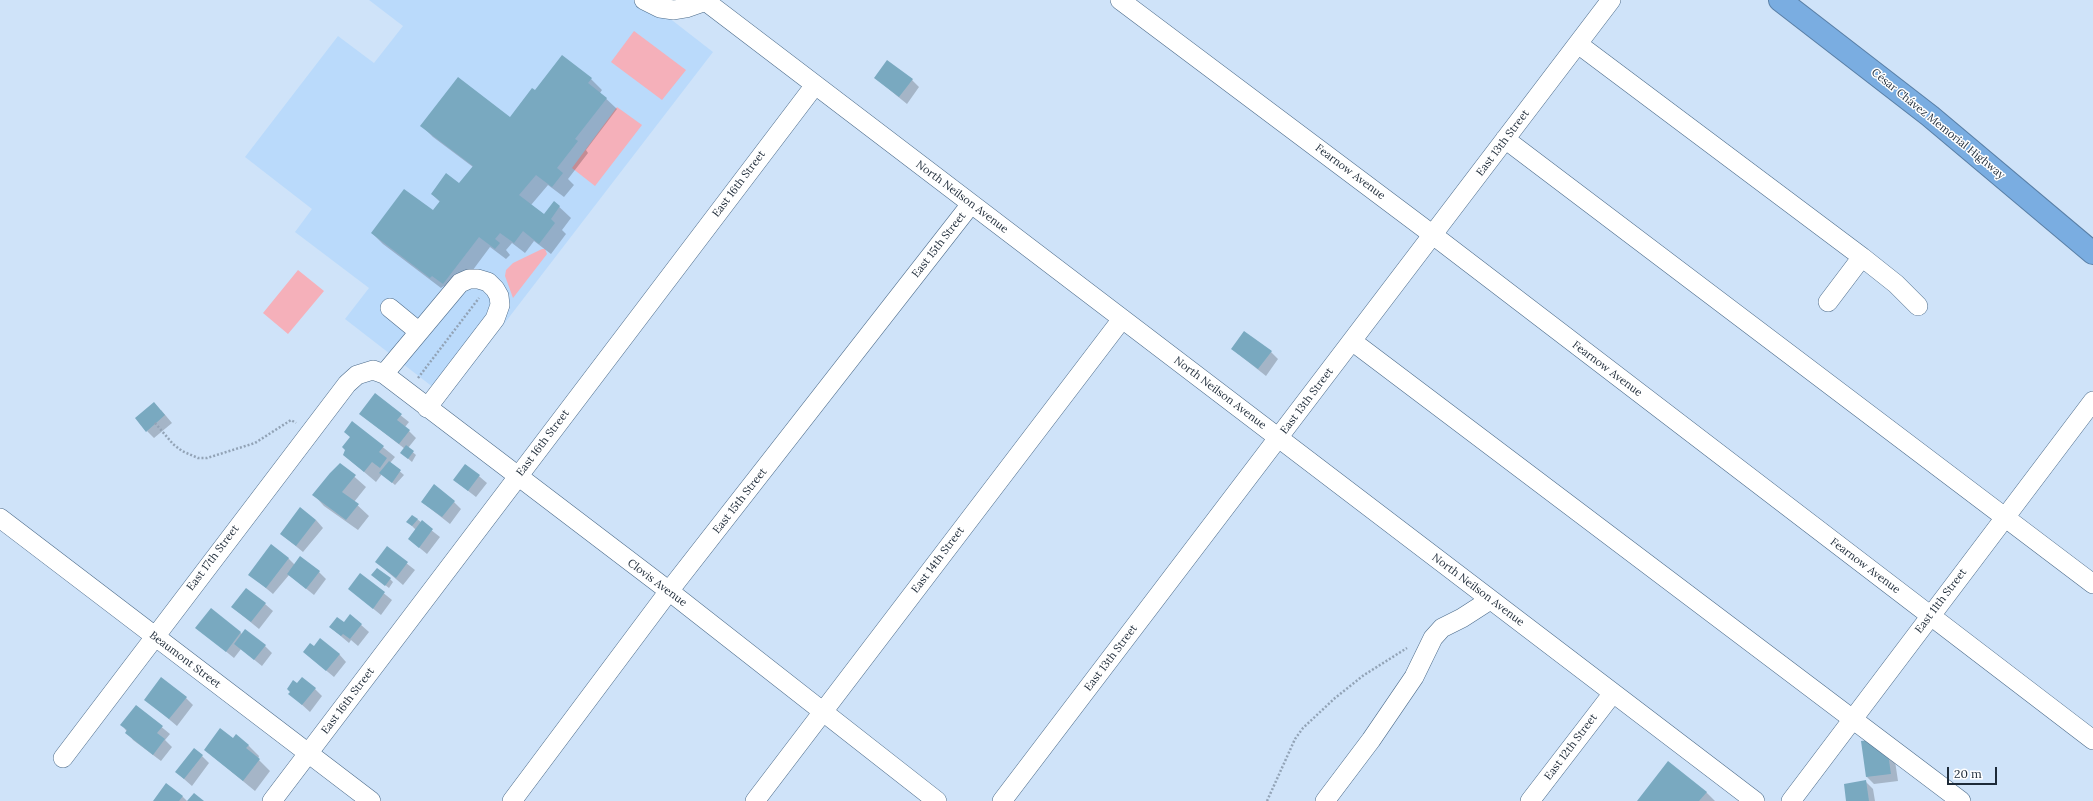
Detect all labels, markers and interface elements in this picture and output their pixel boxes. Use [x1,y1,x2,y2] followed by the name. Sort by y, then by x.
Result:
[1869,66,2007,182] street label: César Chávez Memorial Highway
[1474,107,1532,179] street label: East 13th Street
[1312,141,1388,203] street label: Fearnow Avenue
[710,148,768,220] street label: East 16th Street
[913,158,1011,236] street label: North Neilson Avenue
[909,210,969,280] street label: East 15th Street
[1569,338,1645,400] street label: Fearnow Avenue
[1171,354,1269,432] street label: North Neilson Avenue
[1278,365,1336,437] street label: East 13th Street
[514,407,572,479] street label: East 16th Street
[710,466,770,536] street label: East 15th Street
[184,523,242,593] street label: East 17th Street
[909,524,967,596] street label: East 14th Street
[1827,535,1903,597] street label: Fearnow Avenue
[1429,551,1527,629] street label: North Neilson Avenue
[625,556,689,610] street label: Clovis Avenue
[1912,566,1970,636] street label: East 11th Street
[1082,622,1140,694] street label: East 13th Street
[147,629,223,691] street label: Beaumont Street
[319,665,377,737] street label: East 16th Street
[1542,711,1600,783] street label: East 12th Street
[1949,759,1999,785] scale bar
[1954,766,1982,781] text: 20 m

